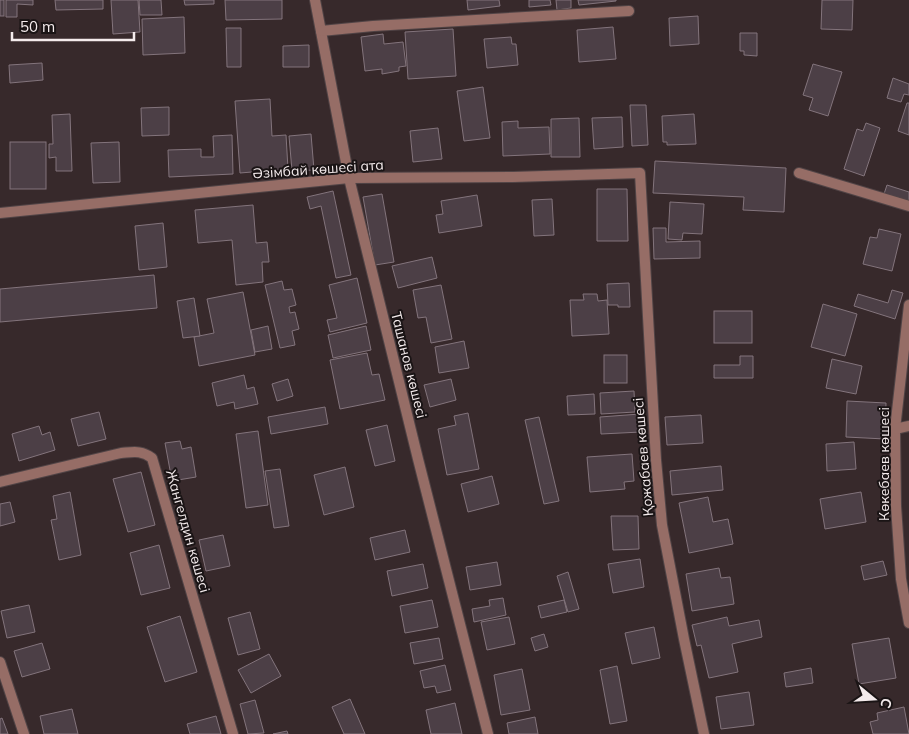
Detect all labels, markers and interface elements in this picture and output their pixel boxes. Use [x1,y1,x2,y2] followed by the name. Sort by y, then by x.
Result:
[12,10,135,42] scale bar
[20,17,55,36] text: 50 m
[252,155,384,183] street label: Әзімбай көшесі ата
[387,310,431,420] street label: Ташанов көшесі
[629,397,657,517] street label: Қожабаев көшесі
[875,407,893,521] street label: Көкебаев көшесі
[162,467,214,595] street label: Жангелдин көшесі
[849,674,899,724] north arrow
[876,696,896,710] text: С

